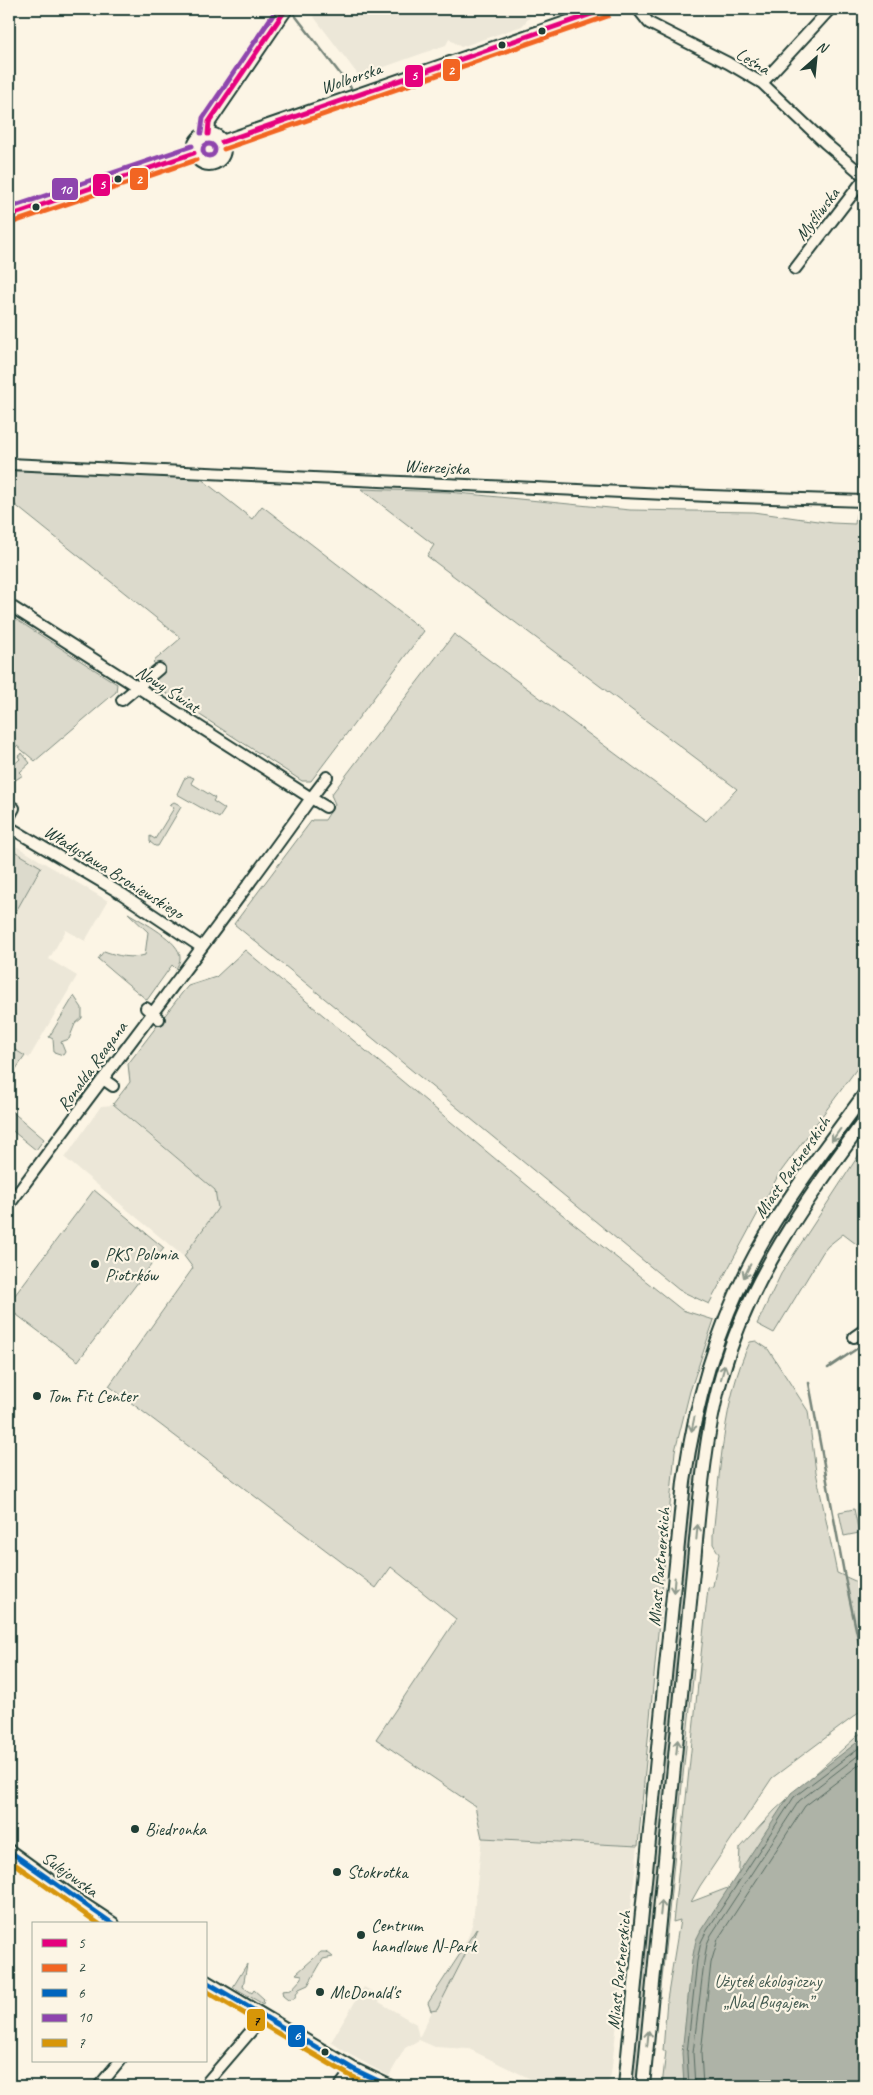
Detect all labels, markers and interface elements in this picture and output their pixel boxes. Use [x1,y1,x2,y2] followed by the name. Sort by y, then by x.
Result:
[537,26,547,36] unlabelled marker
[790,32,840,82] north arrow
[814,37,831,57] text: N
[497,40,507,50] unlabelled marker
[732,42,775,80] street label: Leśna
[318,57,386,99] street label: Wolborska
[442,58,461,82] line badge: 2
[448,62,456,79] text: 2
[404,64,424,88] line badge: 5
[411,67,419,84] text: 5
[129,167,149,191] line badge: 2
[136,171,144,188] text: 2
[92,173,111,197] line badge: 5
[113,174,123,184] unlabelled marker
[99,176,107,193] text: 5
[51,177,79,201] line badge: 10
[59,181,73,198] text: 10
[790,182,845,245] street label: Myśliwska
[31,202,41,212] unlabelled marker
[404,454,471,480] street label: Wierzejska
[132,660,206,719] street label: Nowy Świat
[40,820,189,925] street label: Władysława Broniewskiego
[52,1016,133,1115] street label: Ronalda Reagana
[749,1111,836,1222] street label: Miast Partnerskich
[830,1128,841,1141] one-way arrow
[105,1243,179,1286] place label: PKS Polonia Piotrków
[89,1258,101,1270] marker: PKS Polonia Piotrków
[742,1263,751,1278] one-way arrow
[718,1365,728,1381] one-way arrow
[47,1385,139,1407] place label: Tom Fit Center
[31,1390,43,1402] marker: Tom Fit Center
[688,1415,697,1431] one-way arrow
[643,1505,675,1627] street label: Miast Partnerskich
[692,1525,702,1541] one-way arrow
[669,1577,679,1593] one-way arrow
[672,1739,682,1755] one-way arrow
[145,1818,207,1840] place label: Biedronka
[129,1823,141,1835] marker: Biedronka
[38,1846,103,1902] street label: Sulejowska
[347,1861,409,1883] place label: Stokrotka
[331,1866,343,1878] marker: Stokrotka
[656,1901,666,1917] one-way arrow
[602,1908,636,2030] street label: Miast Partnerskich
[371,1914,478,1957] place label: Centrum handlowe N-Park
[32,1922,208,2062] legend
[355,1929,367,1941] marker: Centrum handlowe N-Park
[78,1934,86,1953] text: 5
[78,1958,86,1977] text: 2
[714,1970,824,2013] park label: Użytek ekologiczny „Nad Bugajem”
[330,1981,402,2003] place label: McDonald's
[78,1984,86,2003] text: 6
[314,1986,326,1998] marker: McDonald's
[78,2008,93,2027] text: 10
[246,2008,266,2032] line badge: 7
[253,2012,261,2029] text: 7
[287,2024,306,2048] line badge: 6
[294,2027,302,2044] text: 6
[643,2030,652,2046] one-way arrow
[78,2034,86,2053] text: 7
[320,2047,330,2057] unlabelled marker

